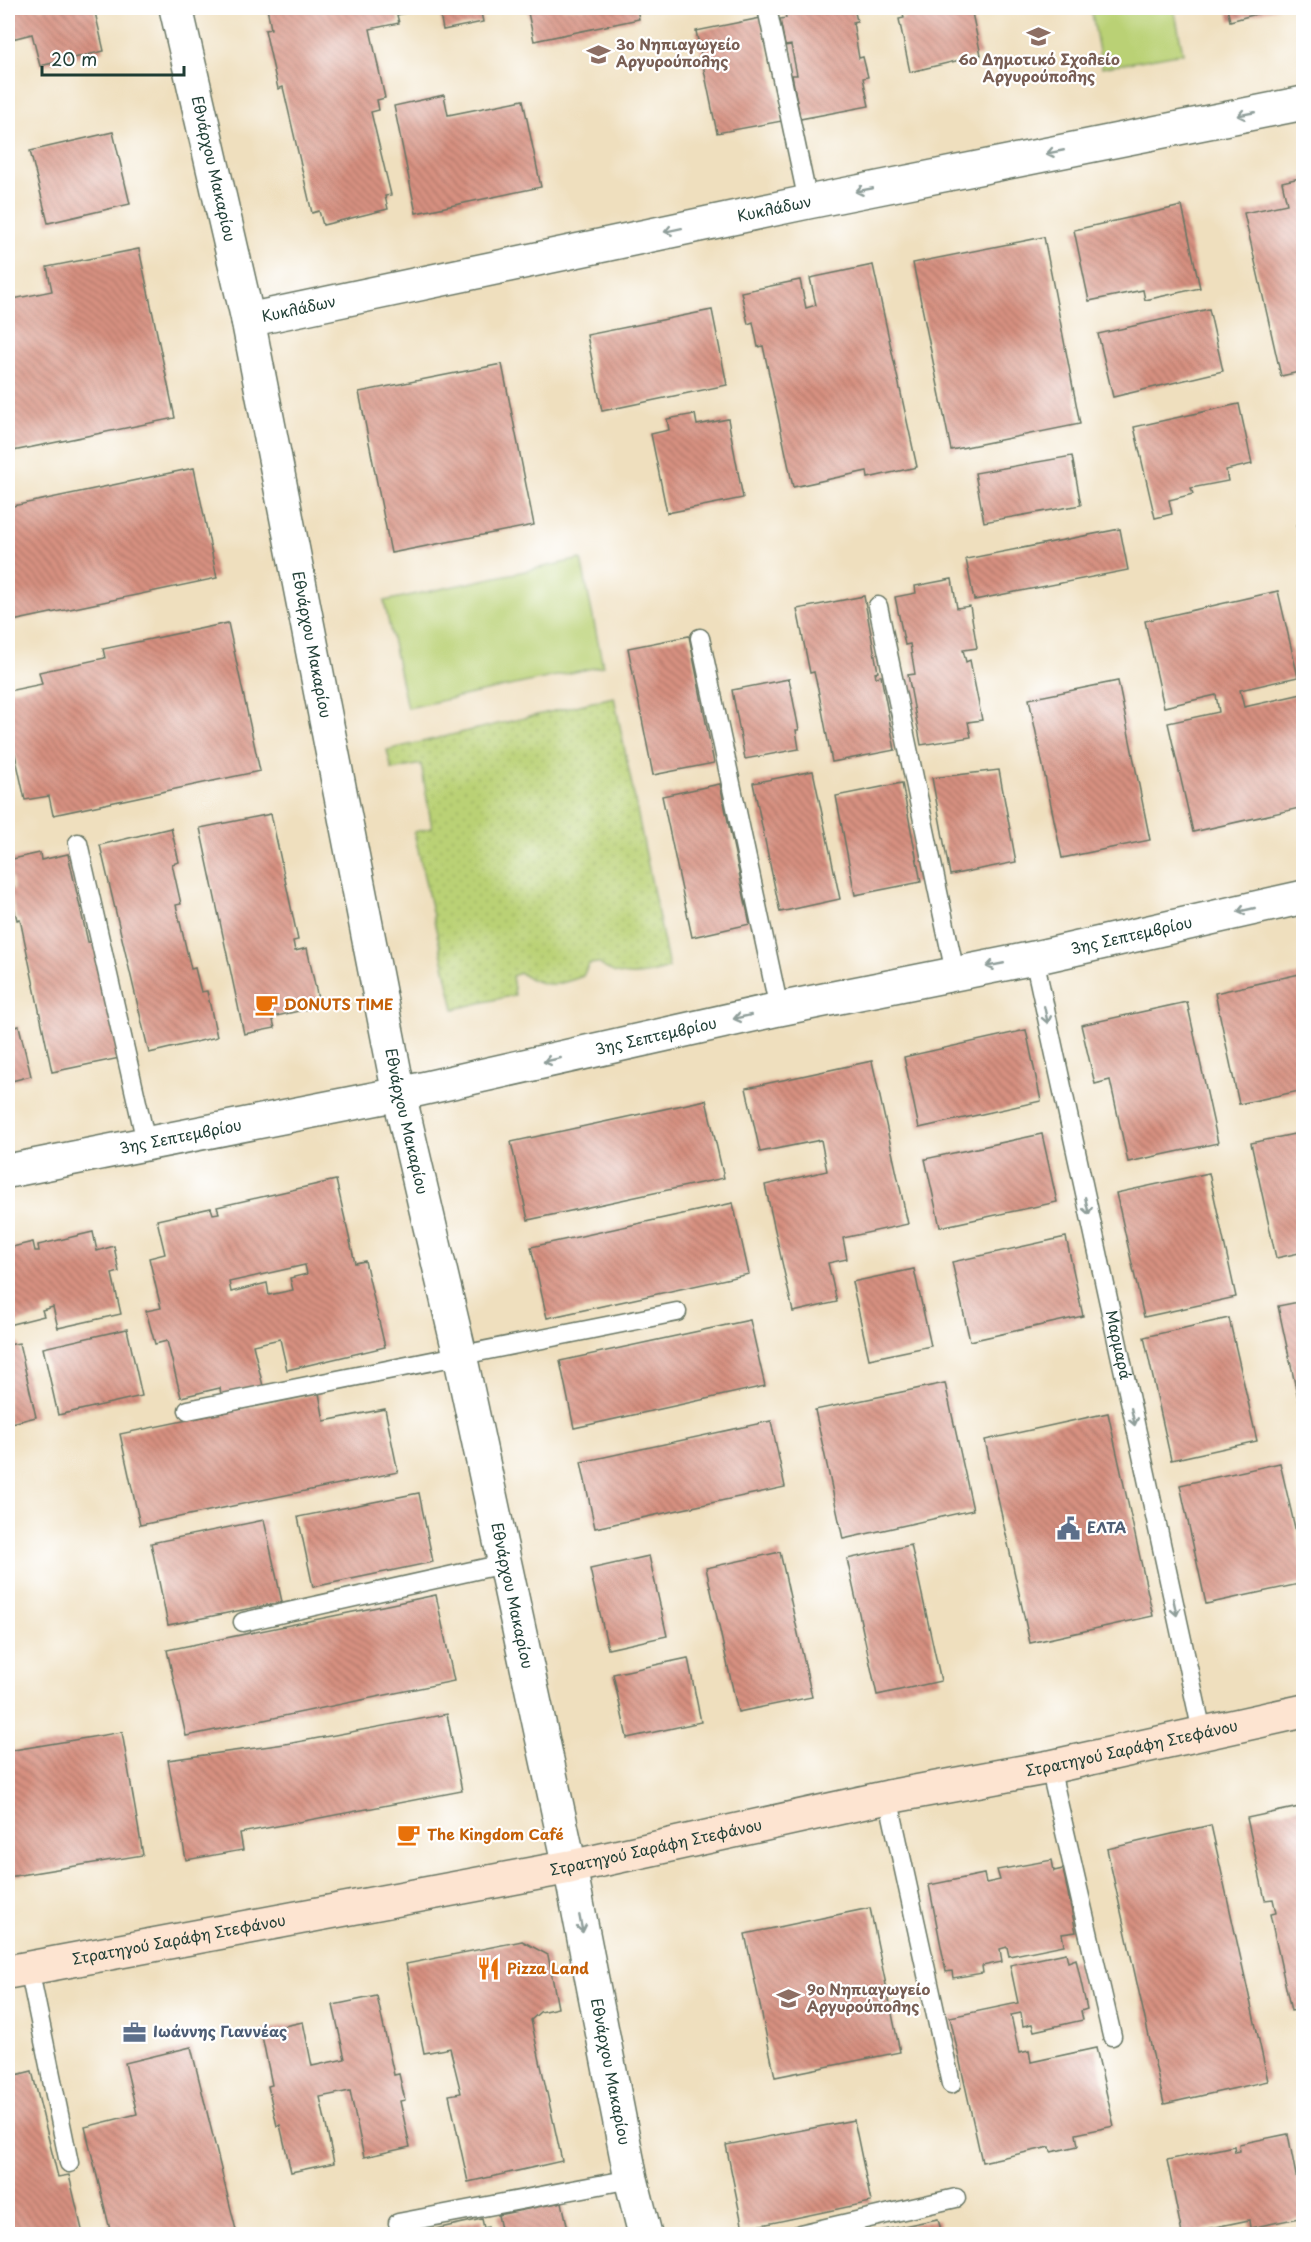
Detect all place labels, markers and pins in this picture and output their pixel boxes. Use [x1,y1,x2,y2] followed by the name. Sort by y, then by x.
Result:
[1026,23,1052,49] school or university icon: 6ο Δημοτικό Σχολείο Αργυρούπολης
[616,32,740,72] place label: 3ο Νηπιαγωγείο Αργυρούπολης
[585,41,611,67] school or university icon: 3ο Νηπιαγωγείο Αργυρούπολης
[958,47,1120,87] place label: 6ο Δημοτικό Σχολείο Αργυρούπολης
[253,992,279,1018] cafe icon: DONUTS TIME
[284,992,393,1015] place label: DONUTS TIME
[1056,1515,1082,1541] public building icon: ΕΛΤΑ
[1087,1515,1126,1538] place label: ΕΛΤΑ
[396,1822,422,1848] cafe icon: The Kingdom Café
[427,1822,564,1845] place label: The Kingdom Café
[476,1956,502,1982] restaurant icon: Pizza Land
[507,1956,589,1979] place label: Pizza Land
[807,1977,930,2017] place label: 9ο Νηπιαγωγείο Αργυρούπολης
[776,1986,802,2012] school or university icon: 9ο Νηπιαγωγείο Αργυρούπολης
[122,2019,148,2045] office icon: Ιωάννης Γιαννέας
[153,2019,287,2042] place label: Ιωάννης Γιαννέας

